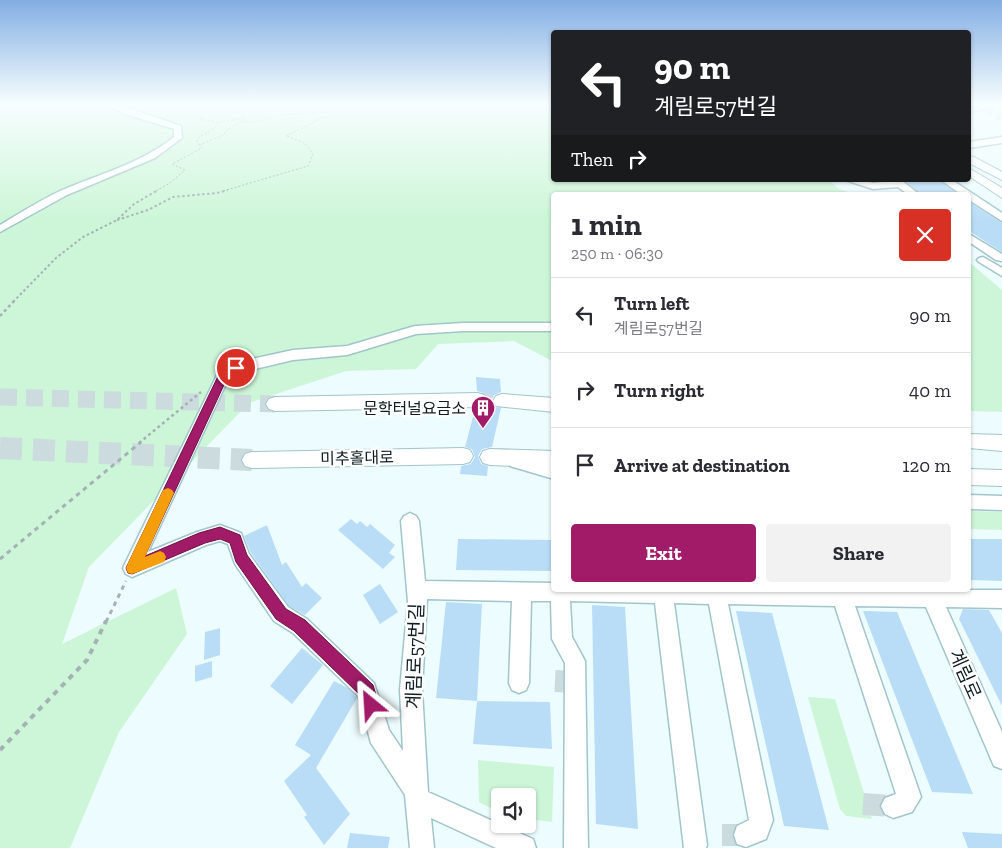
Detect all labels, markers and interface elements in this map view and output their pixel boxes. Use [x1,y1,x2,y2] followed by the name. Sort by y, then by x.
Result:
[654,46,730,88] text: 90 m
[571,50,636,115] icon: left
[654,93,777,120] text: 계림로57번길
[623,145,651,173] icon: right
[571,148,613,171] text: Then
[571,207,642,243] text: 1 min
[899,209,951,261] button: close
[571,244,663,263] text: 250 m · 06:30
[614,292,689,315] text: Turn left
[571,301,599,329] icon: left
[909,304,951,327] text: 90 m
[614,319,703,338] text: 계림로57번길
[215,347,257,389] pin
[222,354,250,382] icon: arrive
[571,376,599,404] icon: right
[614,379,704,402] text: Turn right
[909,379,951,402] text: 40 m
[470,395,496,429] building icon: 문학터널요금소
[363,399,466,418] place label: 문학터널요금소
[320,448,394,468] street label: 미추홀대로
[571,451,599,479] icon: arrive
[614,454,790,477] text: Arrive at destination
[902,454,951,477] text: 120 m
[571,524,756,582] button: Exit
[766,524,951,582] button: Share
[402,603,428,709] street label: 계림로57번길
[944,645,986,703] street label: 계림로
[344,678,396,730] position arrow
[491,788,536,833] map controls
[491,788,536,833] button: sound

